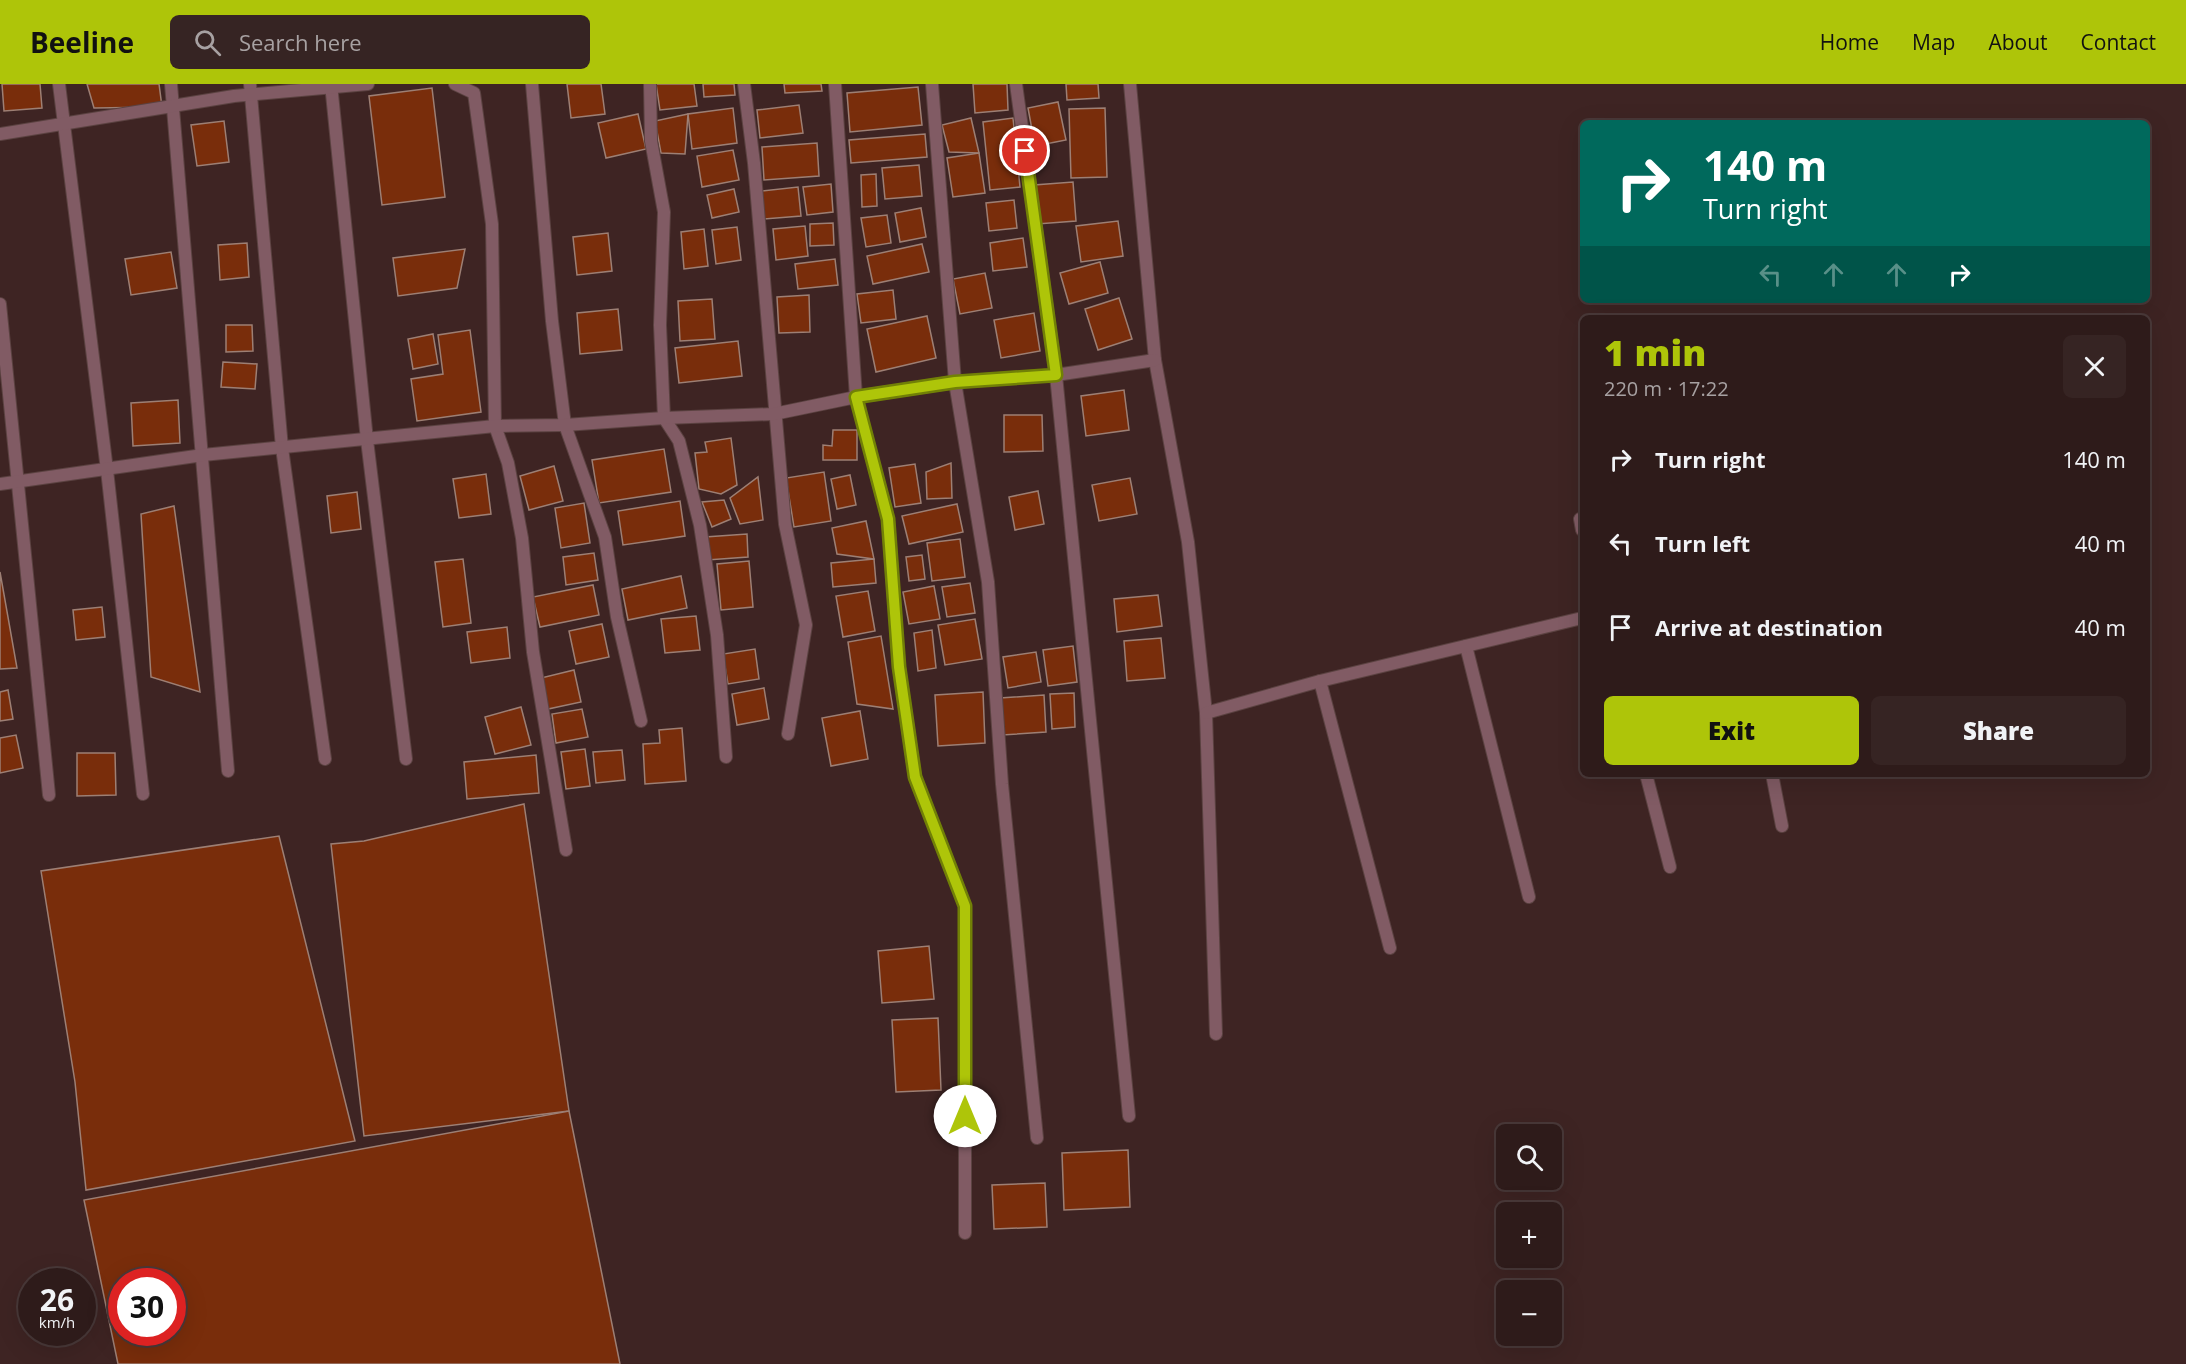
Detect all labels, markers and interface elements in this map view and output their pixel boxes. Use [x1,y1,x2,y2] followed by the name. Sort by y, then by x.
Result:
[170,15,590,69] search box
[30,23,134,61] text: Beeline
[191,26,224,59] icon: search
[239,27,362,57] text: Search here
[1820,28,1879,56] text: Home
[1912,28,1955,56] text: Map
[1988,28,2048,56] text: About
[2081,28,2156,56] text: Contact
[999,125,1050,176] pin
[1008,134,1041,167] icon: arrive
[1703,136,1827,193] text: 140 m
[1604,144,1682,222] icon: right
[1703,190,1828,227] text: Turn right
[1754,258,1787,291] icon: left
[1817,258,1850,291] icon: ahead
[1880,258,1913,291] icon: ahead
[1943,258,1976,291] icon: right
[1604,328,1706,377] text: 1 min
[2063,335,2126,398] button: close
[1604,375,1729,402] text: 220 m · 17:22
[1604,443,1637,476] icon: right
[1655,444,1766,474] text: Turn right
[2062,444,2126,474] text: 140 m
[1604,527,1637,560] icon: left
[1655,528,1750,558] text: Turn left
[2075,528,2126,558] text: 40 m
[1604,611,1637,644] icon: arrive
[1655,612,1883,642] text: Arrive at destination
[2075,612,2126,642] text: 40 m
[1604,696,1859,765] button: Exit
[1871,696,2126,765] button: Share
[933,1084,997,1148] position arrow
[1496,1124,1562,1346] map controls
[1496,1124,1562,1190] button: search
[1496,1202,1562,1268] button: +
[108,1268,186,1346] speed limit sign: 30
[40,1279,74,1320] text: 26
[1496,1280,1562,1346] button: −
[39,1312,75,1332] text: km/h

